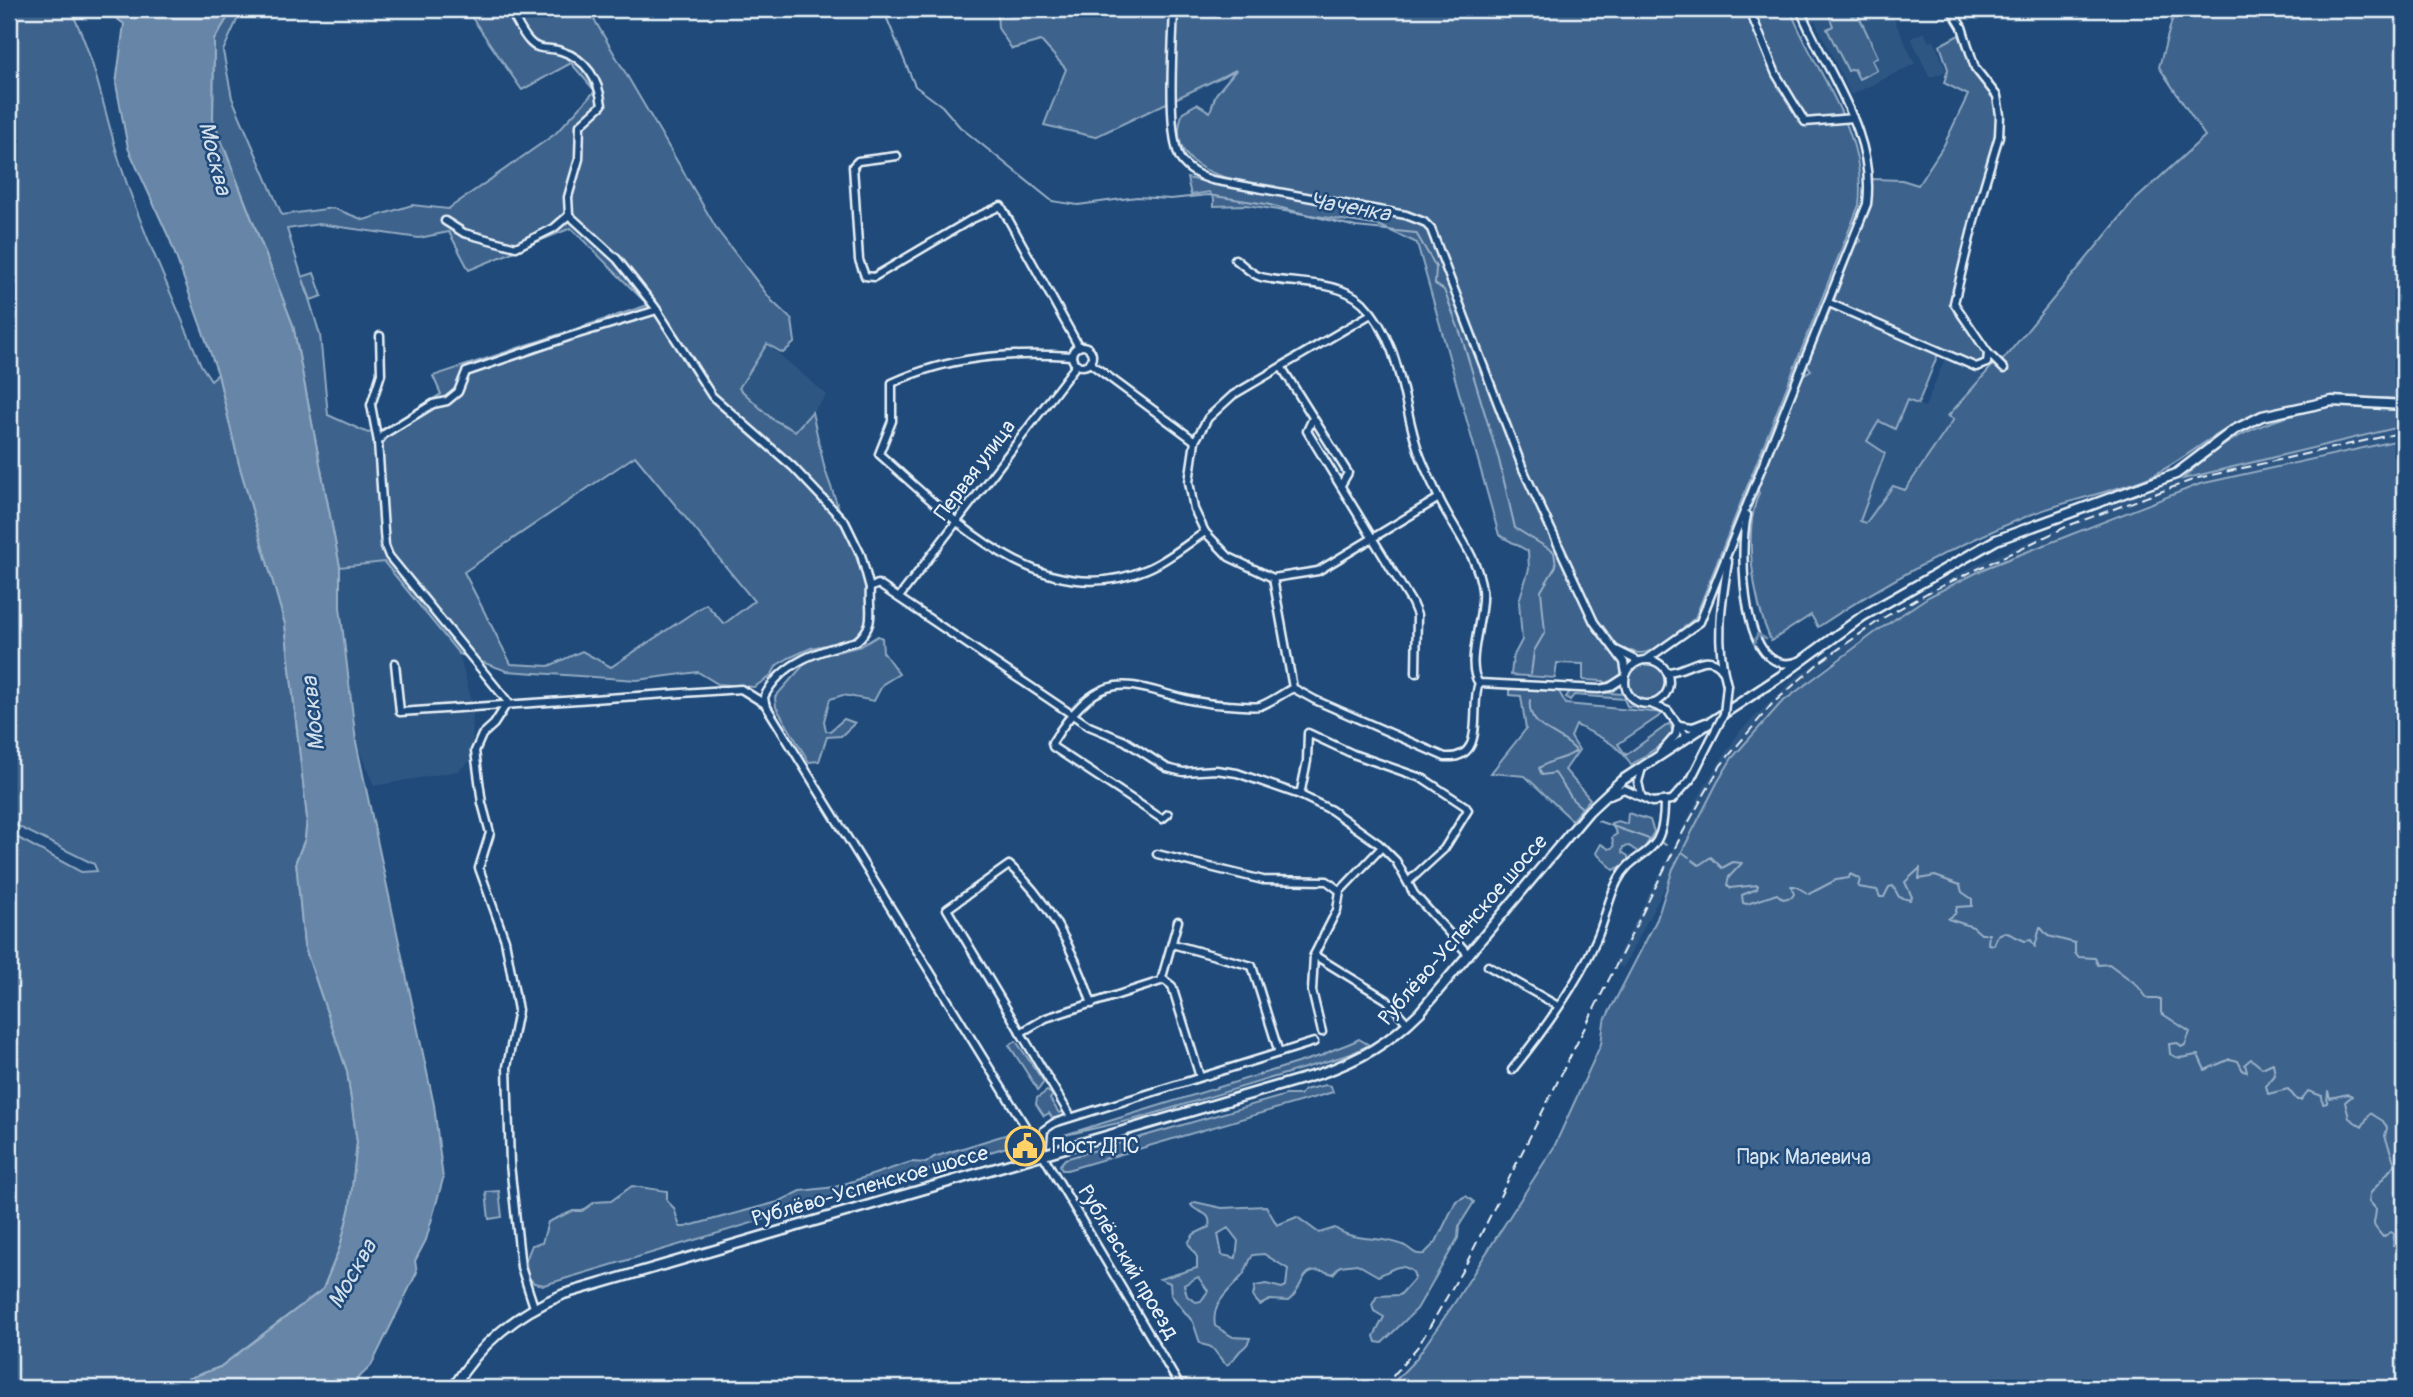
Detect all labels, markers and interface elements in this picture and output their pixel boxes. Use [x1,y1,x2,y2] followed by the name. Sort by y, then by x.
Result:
[192,118,238,199] water label: Москва
[1307,186,1394,229] water label: Чаченка
[928,414,1022,526] street label: Первая улица
[1753,632,1767,644] one-way arrow
[295,674,331,753] water label: Москва
[1373,828,1554,1031] street label: Рублёво-Успенское шоссе
[1004,1125,1046,1167] public building icon: Пост ДПС
[1052,1133,1139,1160] place label: Пост ДПС
[749,1139,992,1233] street label: Рублёво-Успенское шоссе
[1737,1144,1871,1171] park label: Парк Малевича
[1071,1180,1185,1344] street label: Рублёвский проезд
[321,1233,384,1314] water label: Москва

